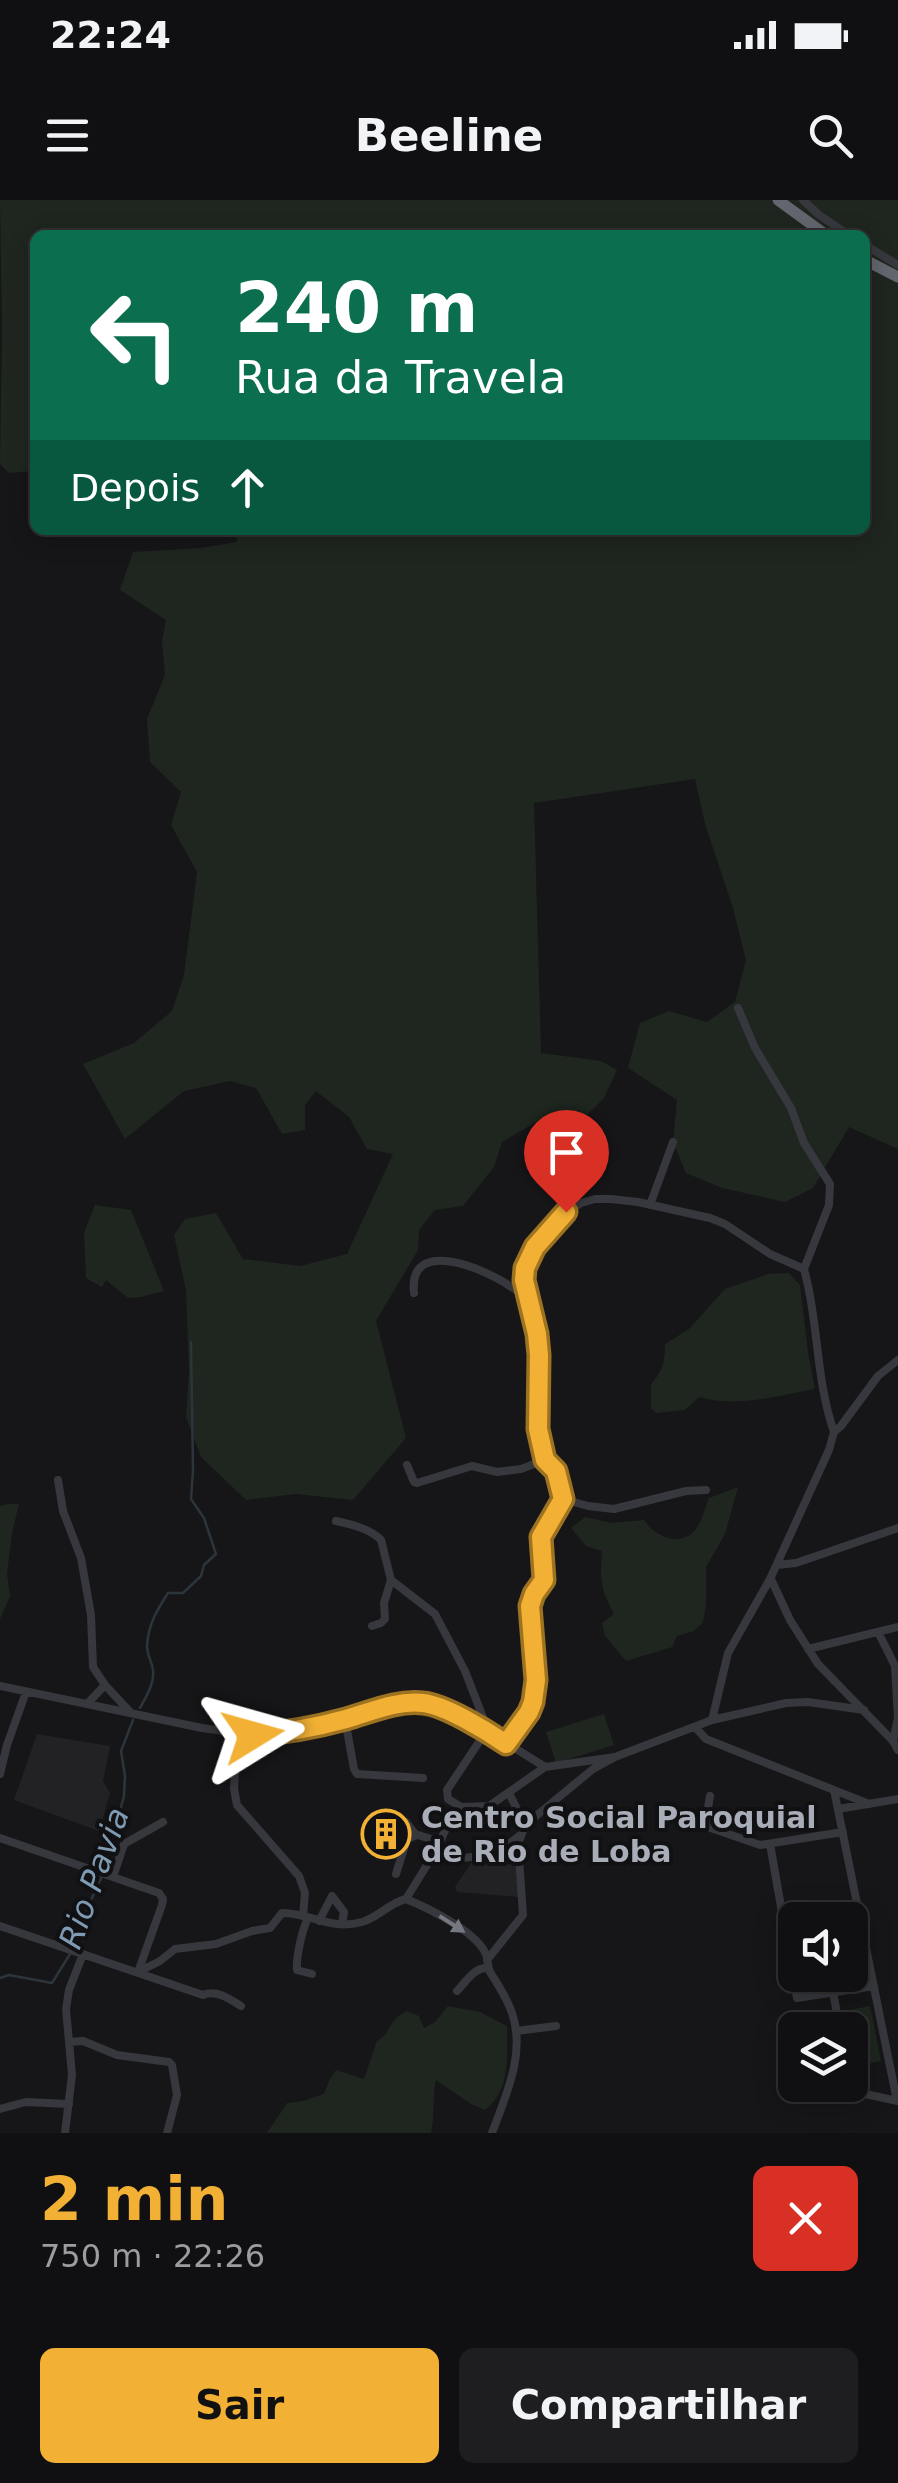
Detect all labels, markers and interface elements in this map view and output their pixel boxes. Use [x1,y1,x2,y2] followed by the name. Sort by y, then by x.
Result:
[50,13,171,57] text: 22:24
[40,108,95,163] icon: menu
[803,108,858,163] icon: search
[355,109,543,162] text: Beeline
[235,267,478,349] text: 240 m
[70,270,200,400] icon: left
[235,351,566,404] text: Rua da Travela
[220,460,275,515] icon: ahead
[70,466,200,510] text: Depois
[524,1110,609,1213] pin
[539,1125,594,1180] icon: arrive
[201,1683,305,1787] position arrow
[421,1800,817,1869] place label: Centro Social Paroquial de Rio de Loba
[51,1802,137,1954] water label: Rio Pavia
[360,1808,412,1860] building icon: Centro Social Paroquial de Rio de Loba
[778,1902,868,2102] map controls
[778,1902,868,1992] button: sound
[438,1914,466,1932] one-way arrow
[778,2012,868,2102] button: layers
[40,2164,228,2234] text: 2 min
[753,2166,858,2271] button: close
[40,2237,265,2275] text: 750 m · 22:26
[40,2348,439,2463] button: Sair
[459,2348,858,2463] button: Compartilhar

